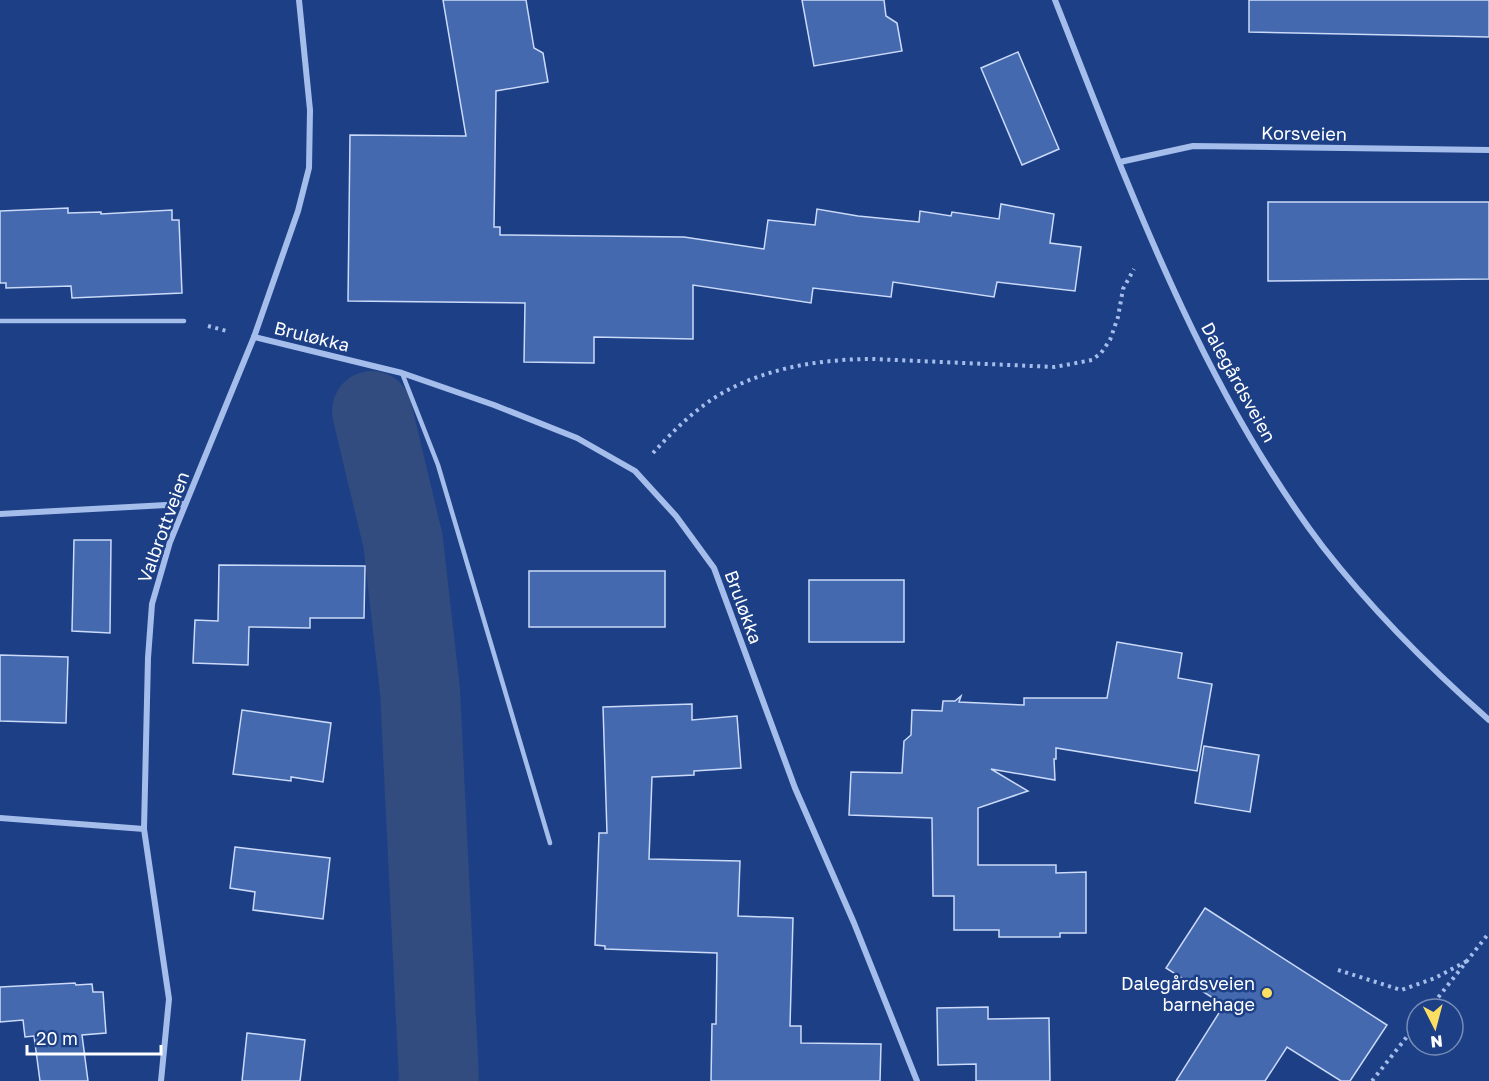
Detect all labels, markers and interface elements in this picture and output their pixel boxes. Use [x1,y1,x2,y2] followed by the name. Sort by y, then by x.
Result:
[1261,121,1347,145] street label: Korsveien
[272,316,352,356] street label: Bruløkka
[1197,318,1281,446] street label: Dalegårdsveien
[133,468,193,586] street label: Valbrottveien
[721,567,767,647] street label: Bruløkka
[1121,972,1255,1015] place label: Dalegårdsveien barnehage
[1260,986,1274,1000] marker: Dalegårdsveien barnehage
[1405,997,1465,1057] north arrow
[27,1018,160,1056] scale bar
[36,1027,78,1049] text: 20 m
[1429,1031,1444,1052] text: N

